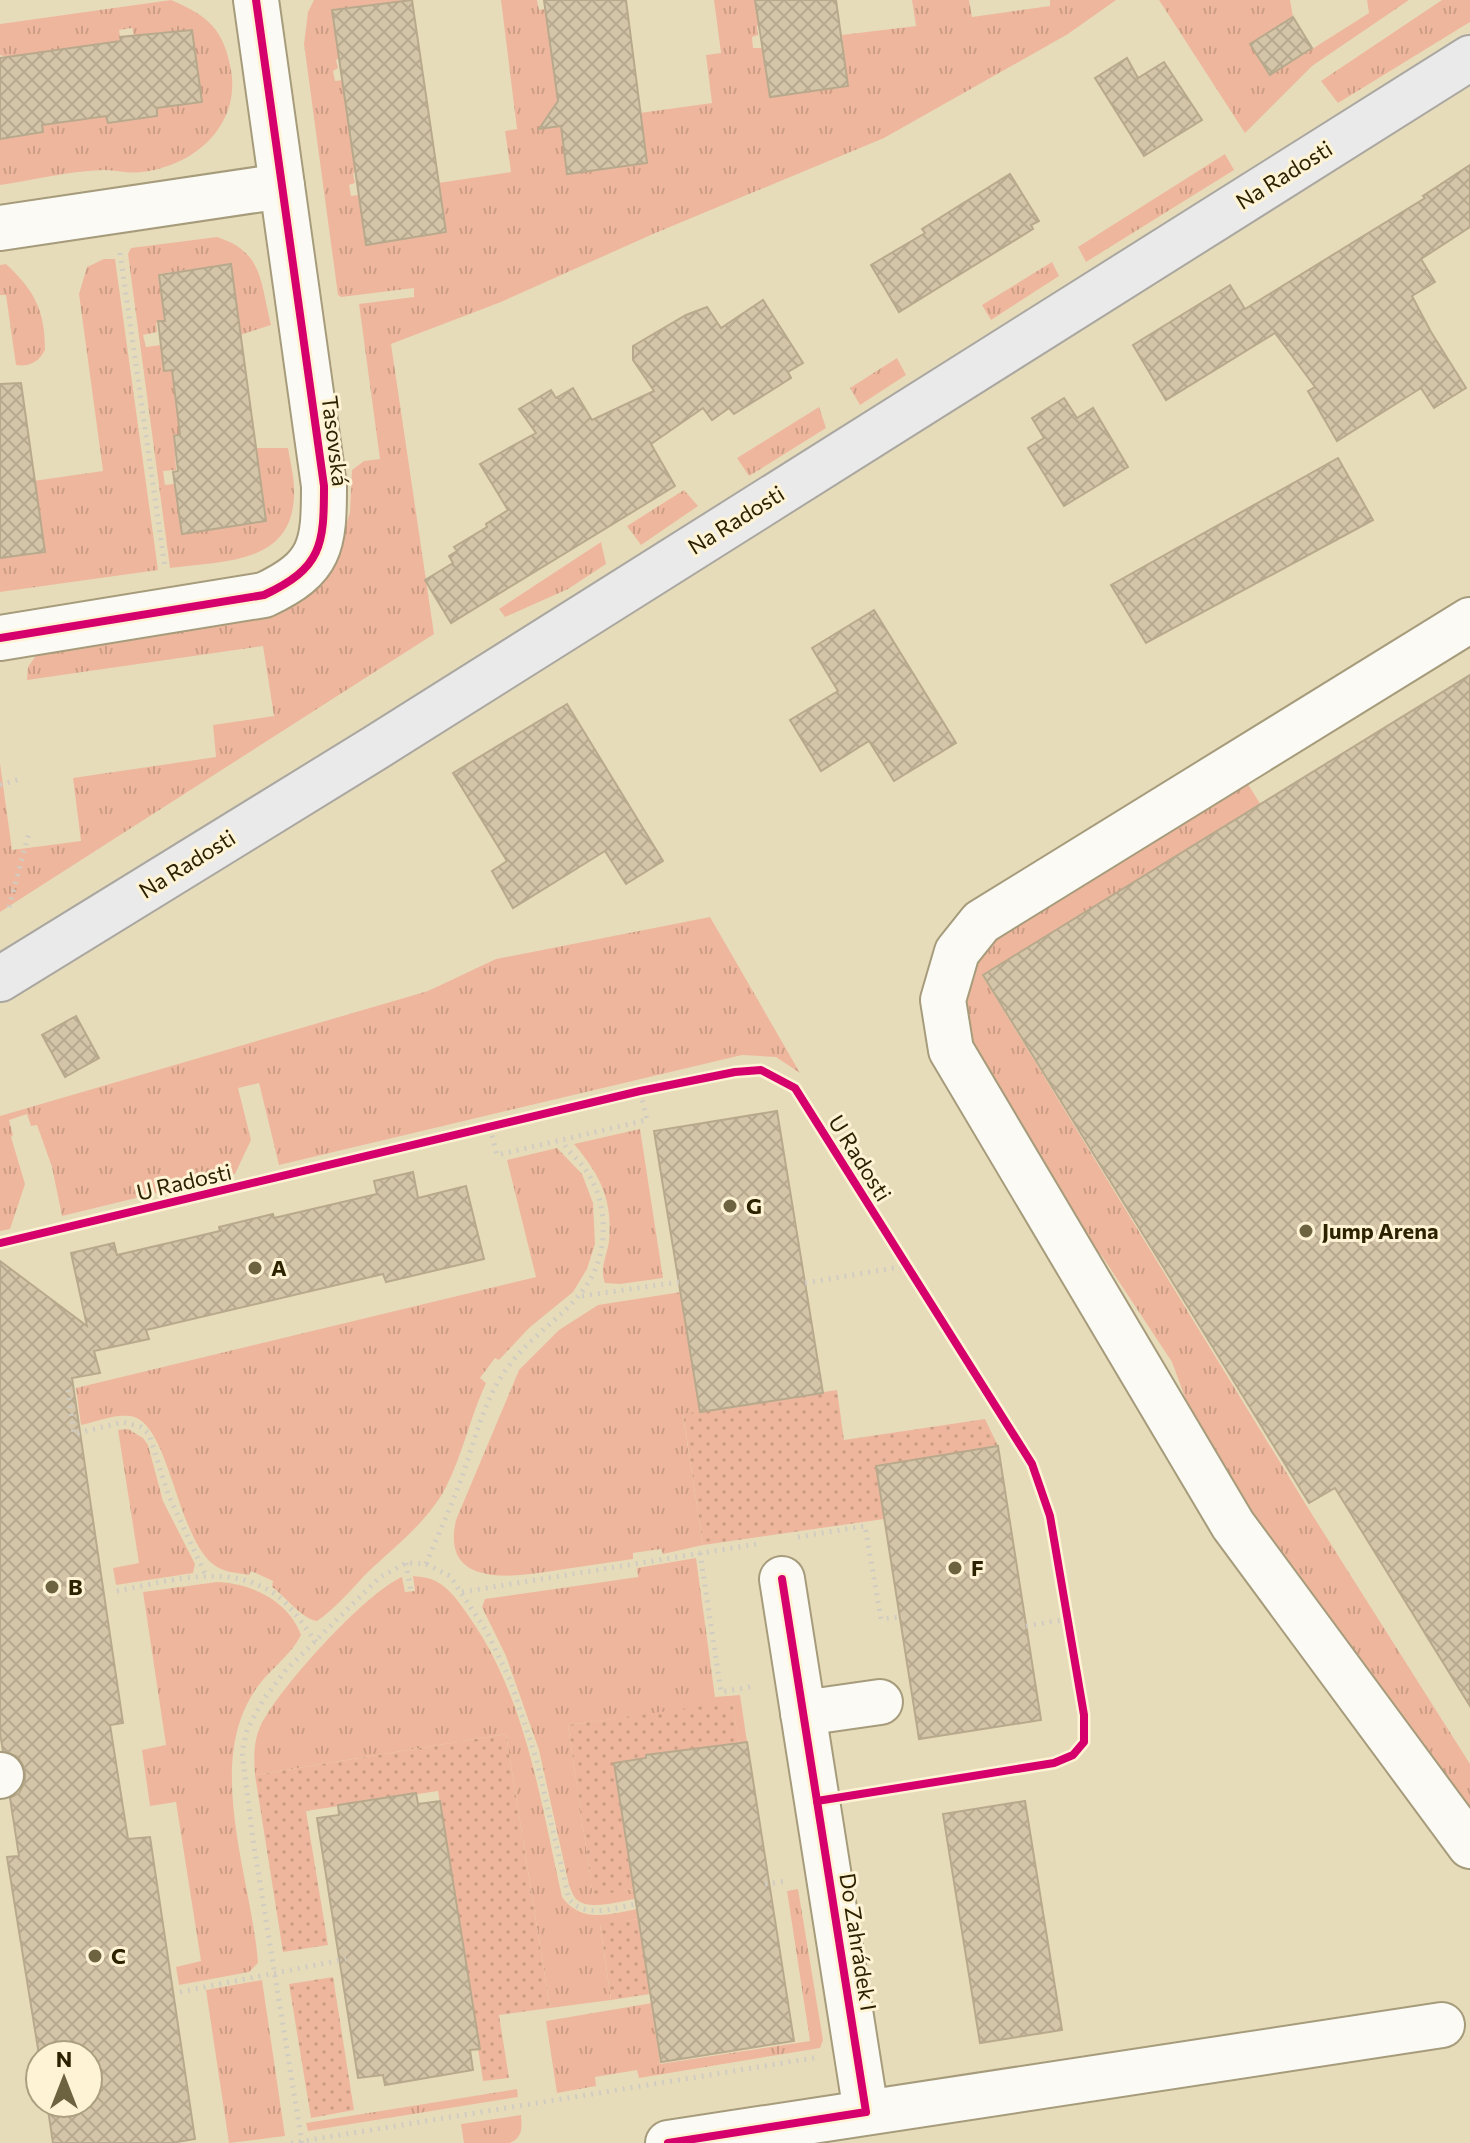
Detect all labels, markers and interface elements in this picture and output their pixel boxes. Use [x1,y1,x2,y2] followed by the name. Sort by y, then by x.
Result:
[1230,134,1337,215] street label: Na Radosti
[317,394,354,488] street label: Tasovská
[682,479,789,560] street label: Na Radosti
[133,823,240,904] street label: Na Radosti
[823,1110,898,1206] street label: U Radosti
[134,1157,234,1206] street label: U Radosti
[746,1192,762,1219] place label: G
[721,1197,739,1215] marker: G
[1322,1217,1438,1244] place label: Jump Arena
[1297,1222,1315,1240] marker: Jump Arena
[271,1254,287,1281] place label: A
[246,1259,264,1277] marker: A
[971,1554,984,1581] place label: F
[946,1559,964,1577] marker: F
[68,1573,83,1600] place label: B
[43,1578,61,1596] marker: B
[834,1871,883,2013] street label: Do Zahrádek I
[111,1942,126,1969] place label: C
[86,1947,104,1965] marker: C
[24,2039,104,2119] north arrow
[56,2045,72,2072] text: N

